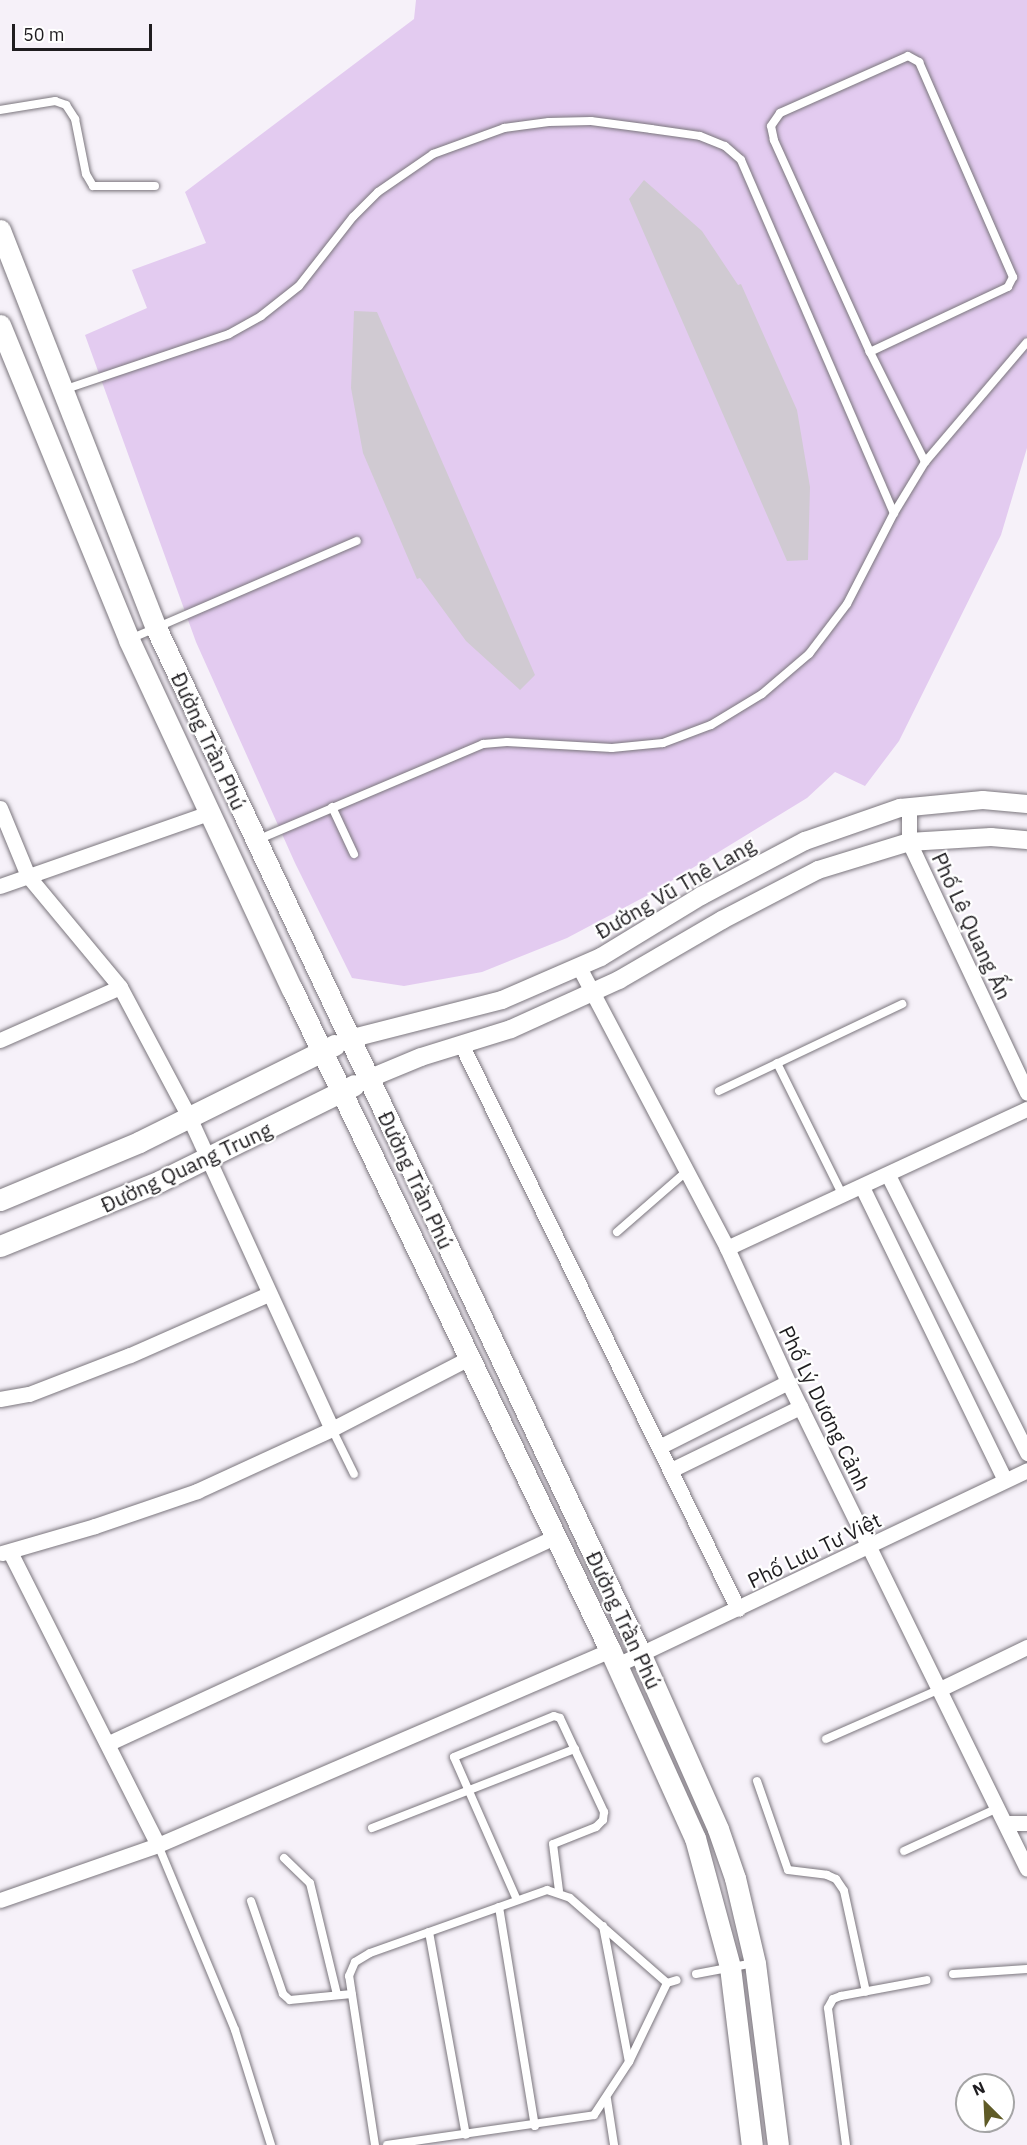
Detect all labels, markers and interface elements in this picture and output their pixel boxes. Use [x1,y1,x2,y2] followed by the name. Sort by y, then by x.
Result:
[15,12,154,50] scale bar
[23,23,65,46] text: 50 m
[166,668,252,814] street label: Đường Trần Phú
[591,832,759,944] street label: Đường Vũ Thê Lang
[927,848,1017,1004] street label: Phố Lê Quang Ấn
[373,1107,459,1253] street label: Đường Trần Phú
[97,1116,275,1218] street label: Đường Quang Trung
[774,1321,876,1495] street label: Phố Lý Dương Cảnh
[743,1507,885,1593] street label: Phố Lưu Tư Việt
[581,1547,667,1693] street label: Đường Trần Phú
[955,2073,1015,2133] north arrow
[969,2077,988,2100] text: N

